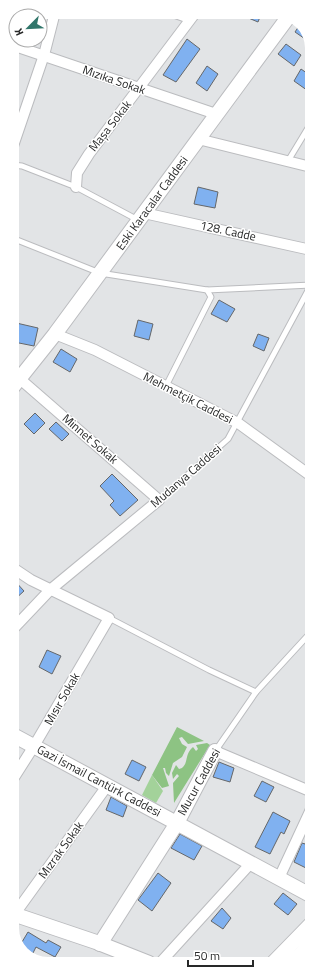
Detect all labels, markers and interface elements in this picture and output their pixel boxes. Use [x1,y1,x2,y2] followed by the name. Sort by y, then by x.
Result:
[8,8,48,48] north arrow
[10,25,28,38] text: K
[80,60,148,99] street label: Mızıka Sokak
[83,96,136,155] street label: Maşa Sokak
[111,152,192,254] street label: Eski Karacalar Caddesi
[198,215,258,246] street label: 128. Cadde
[140,367,236,428] street label: Mehmetçik Caddesi
[58,409,123,469] street label: Minnet Sokak
[146,439,226,512] street label: Mudanya Caddesi
[39,669,84,729] street label: Mısır Sokak
[34,740,165,821] street label: Gazi İsmail Cantürk Caddesi
[172,745,225,819] street label: Mucur Caddesi
[33,817,88,882] street label: Mızrak Sokak
[188,942,253,968] scale bar
[194,946,220,965] text: 50 m

